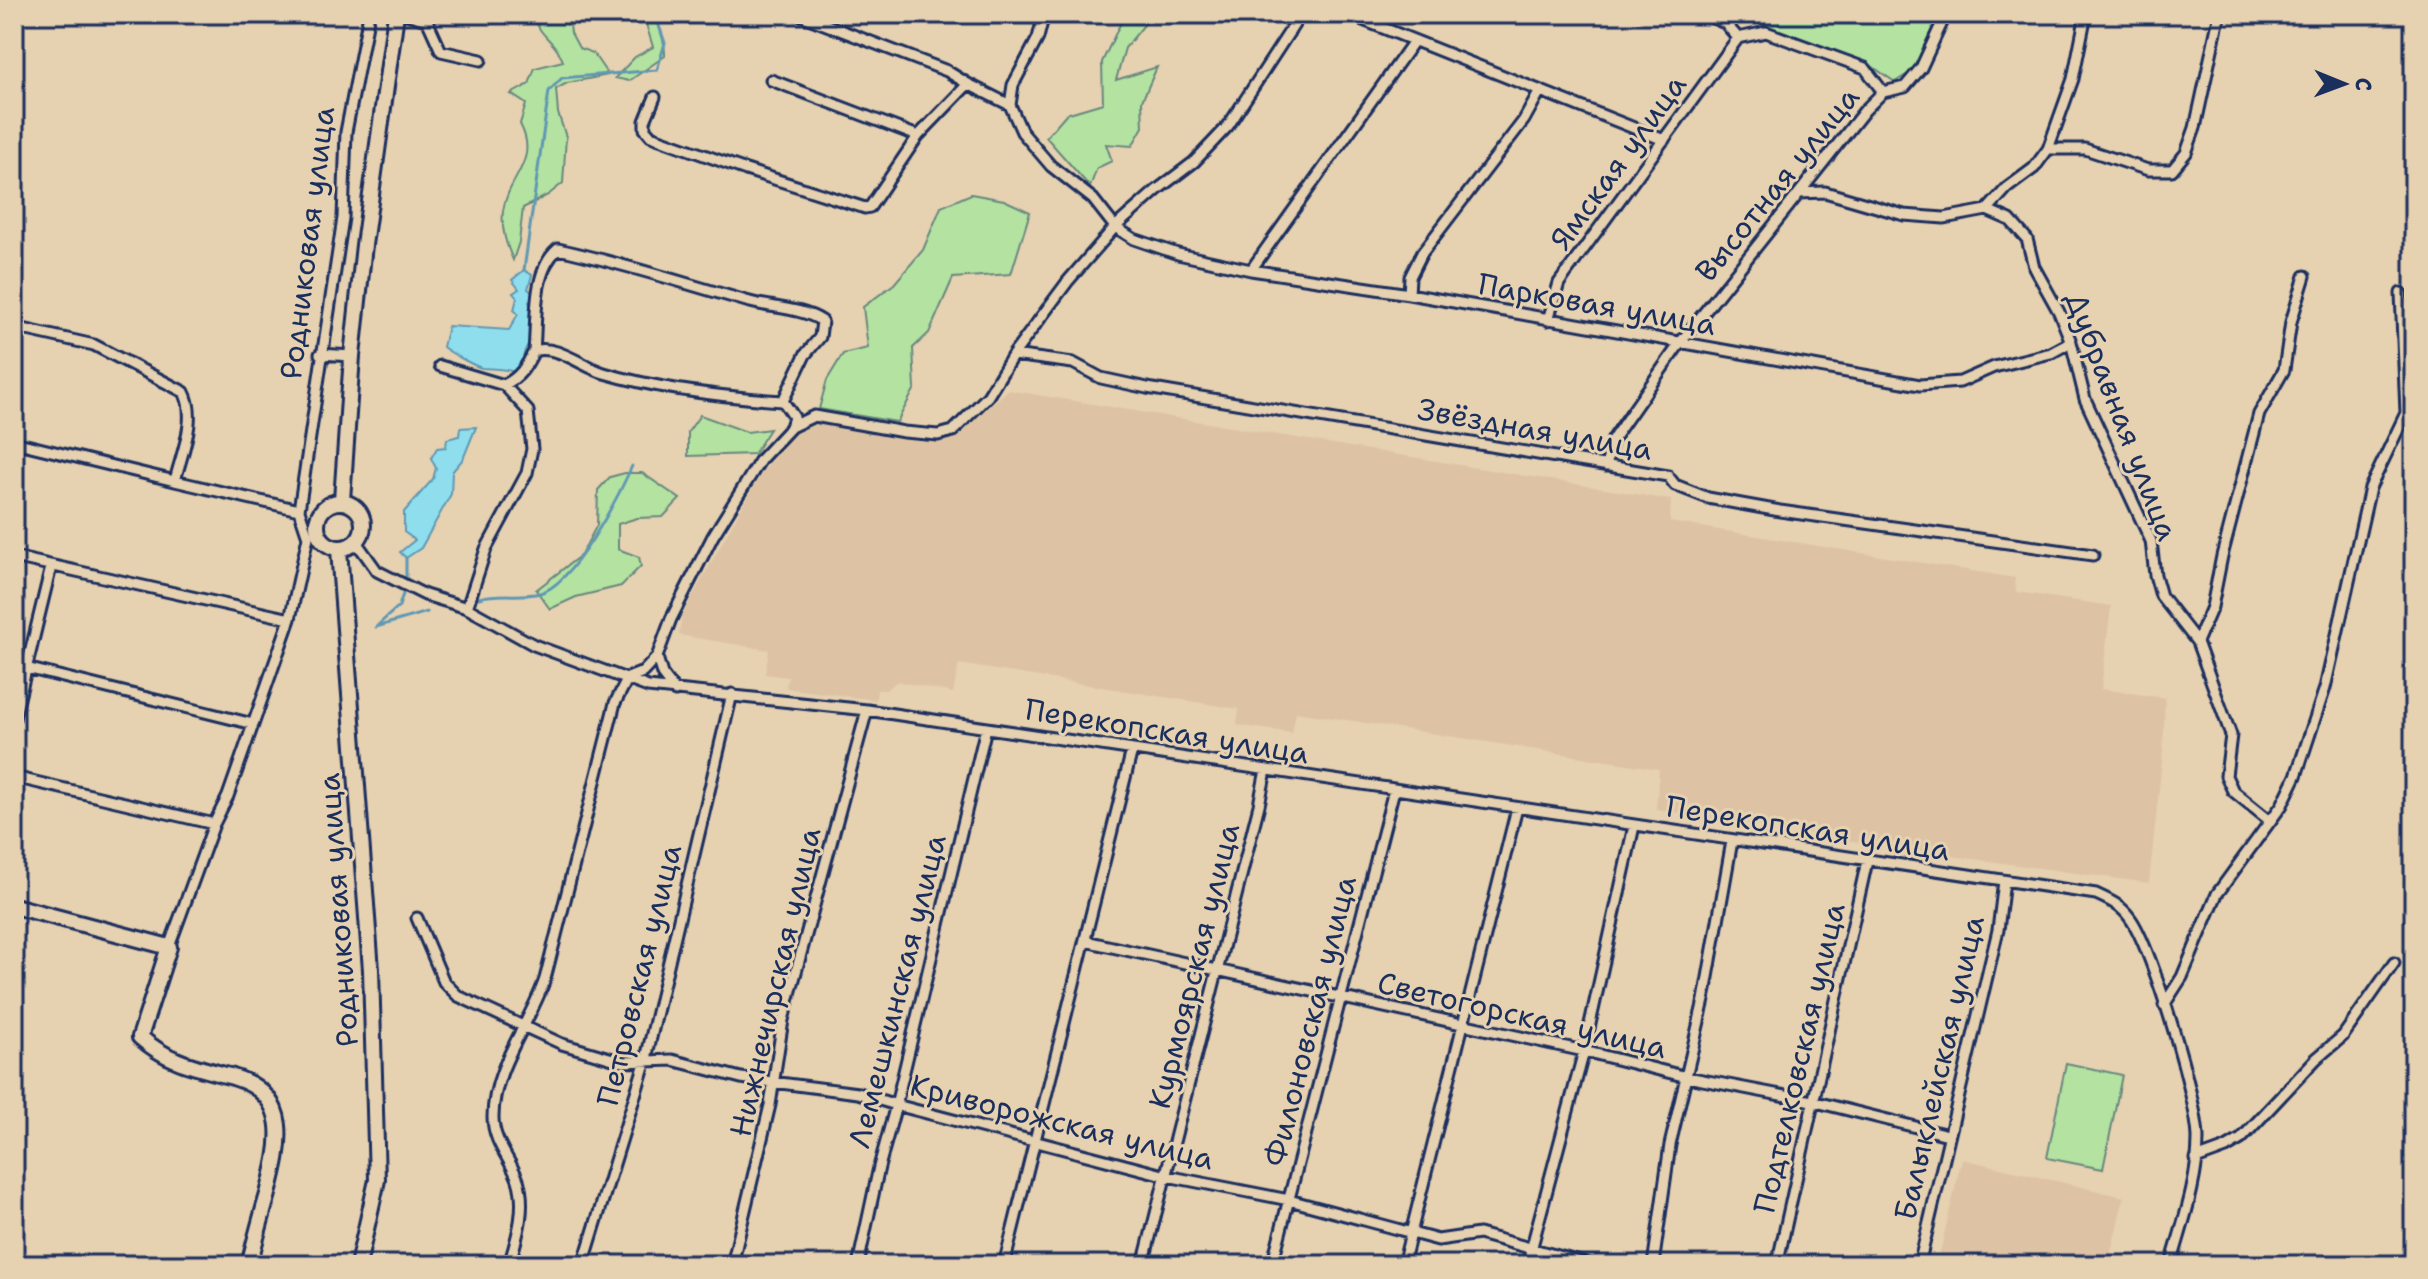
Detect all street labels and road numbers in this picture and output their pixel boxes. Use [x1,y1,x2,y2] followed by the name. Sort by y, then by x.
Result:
[1540,66,1696,258] street label: Ямская улица
[1686,78,1869,290] street label: Высотная улица
[270,104,344,382] street label: Родниковая улица
[1475,263,1719,345] street label: Парковая улица
[2056,286,2188,547] street label: Дубравная улица
[1415,388,1656,470] street label: Звёздная улица
[1022,688,1312,774] street label: Перекопская улица
[308,771,368,1048] street label: Родниковая улица
[1663,785,1953,871] street label: Перекопская улица
[1139,819,1249,1113] street label: Курмоярская улица
[719,823,831,1141] street label: Нижнечирская улица
[838,830,956,1152] street label: Лемешкинская улица
[587,840,691,1110] street label: Петровская улица
[1254,871,1366,1171] street label: Филоновская улица
[1743,899,1855,1217] street label: Подтелковская улица
[1884,911,1994,1224] street label: Балыклейская улица
[1373,962,1671,1068] street label: Светогорская улица
[906,1064,1218,1180] street label: Криворожская улица

